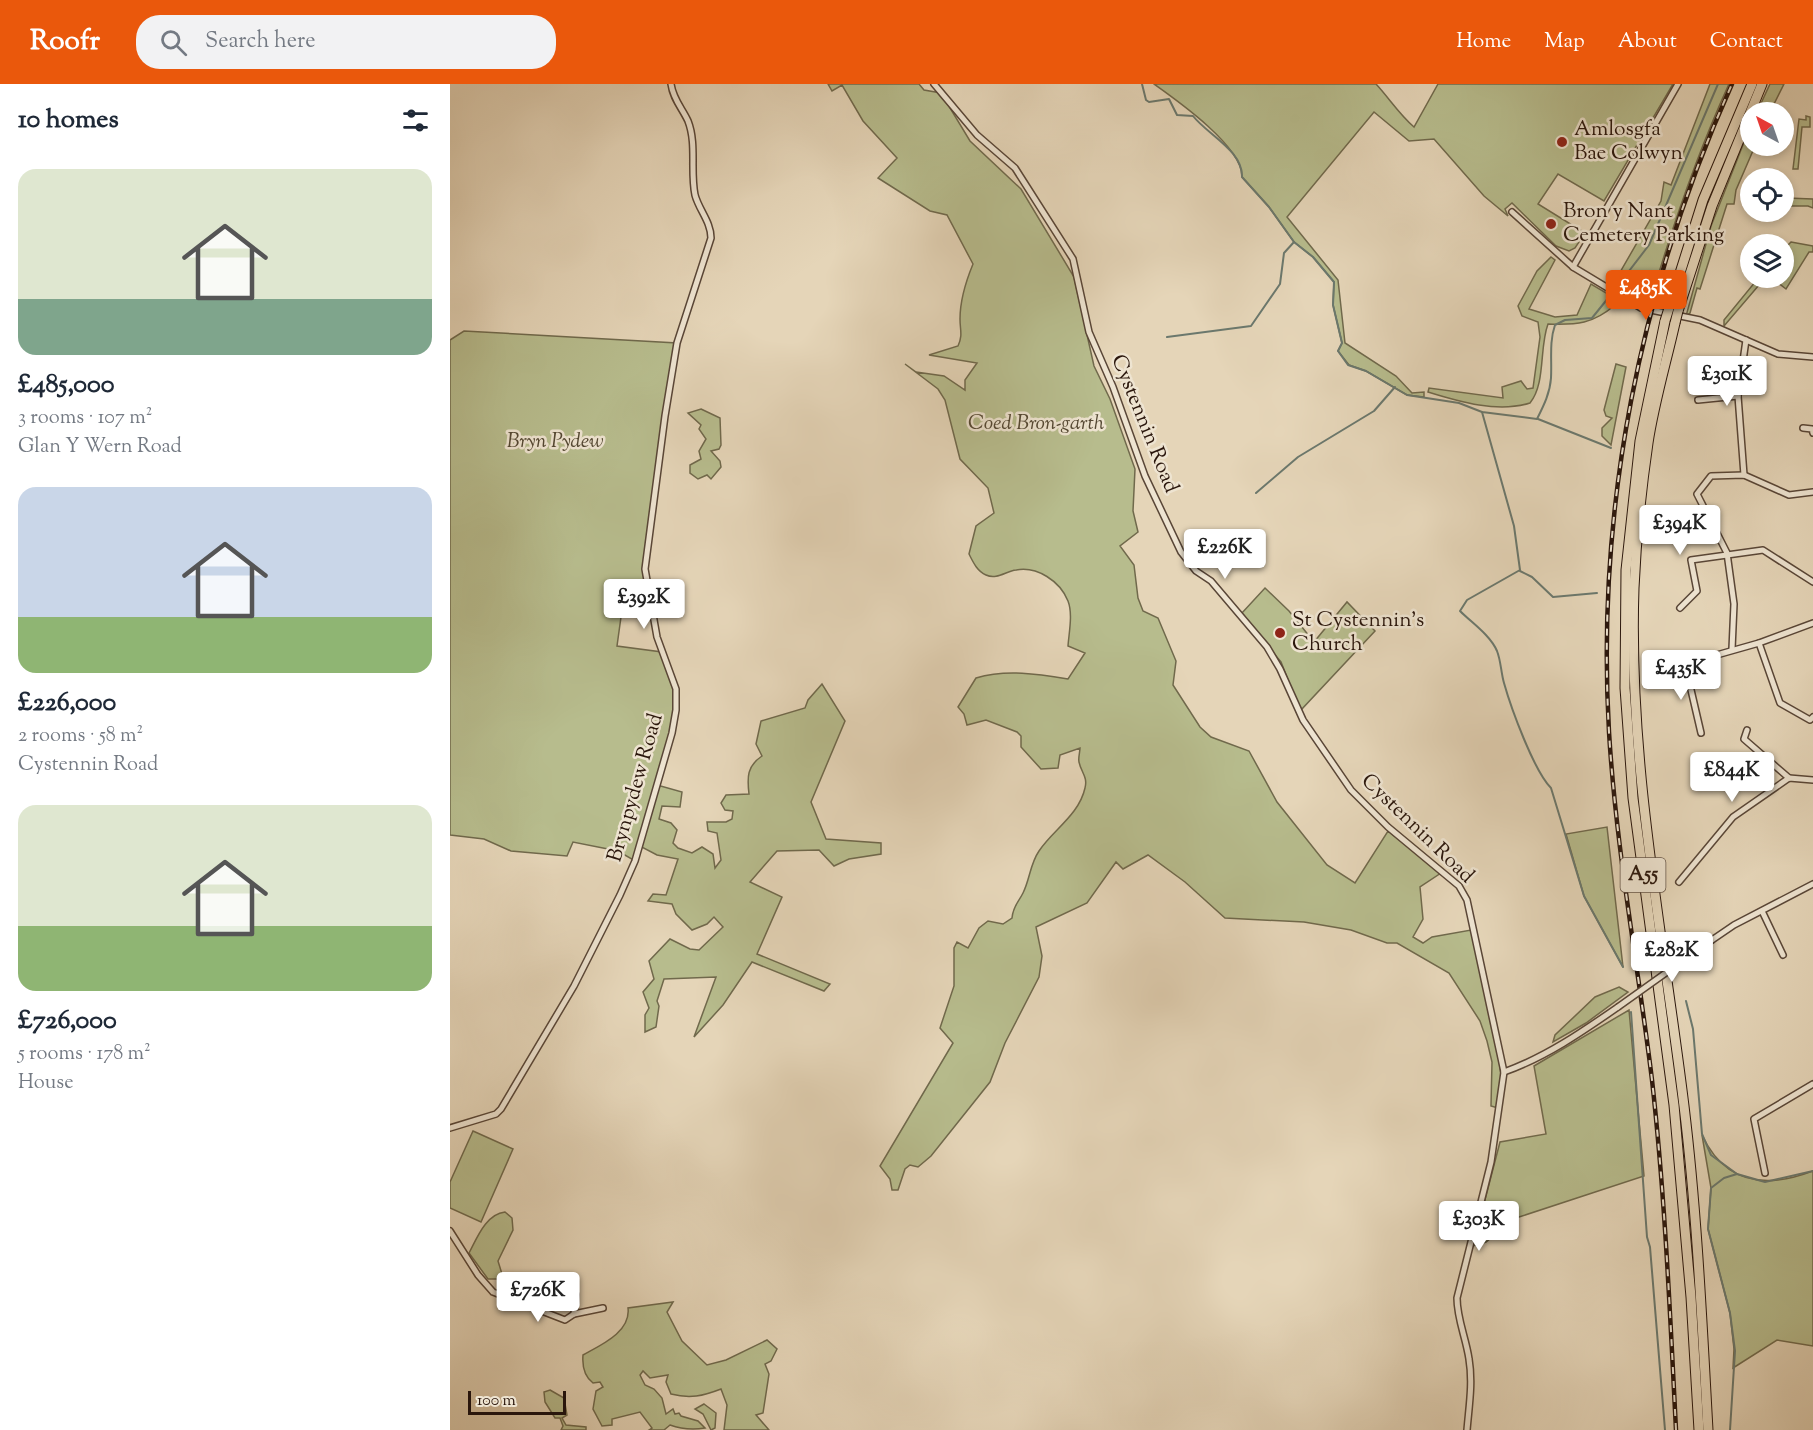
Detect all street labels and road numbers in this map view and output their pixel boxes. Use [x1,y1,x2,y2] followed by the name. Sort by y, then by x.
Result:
[1103,350,1186,498] street label: Cystennin Road
[600,710,672,866] street label: Brynpydew Road
[1354,767,1480,891] street label: Cystennin Road
[1620,858,1666,892] road number: A55

